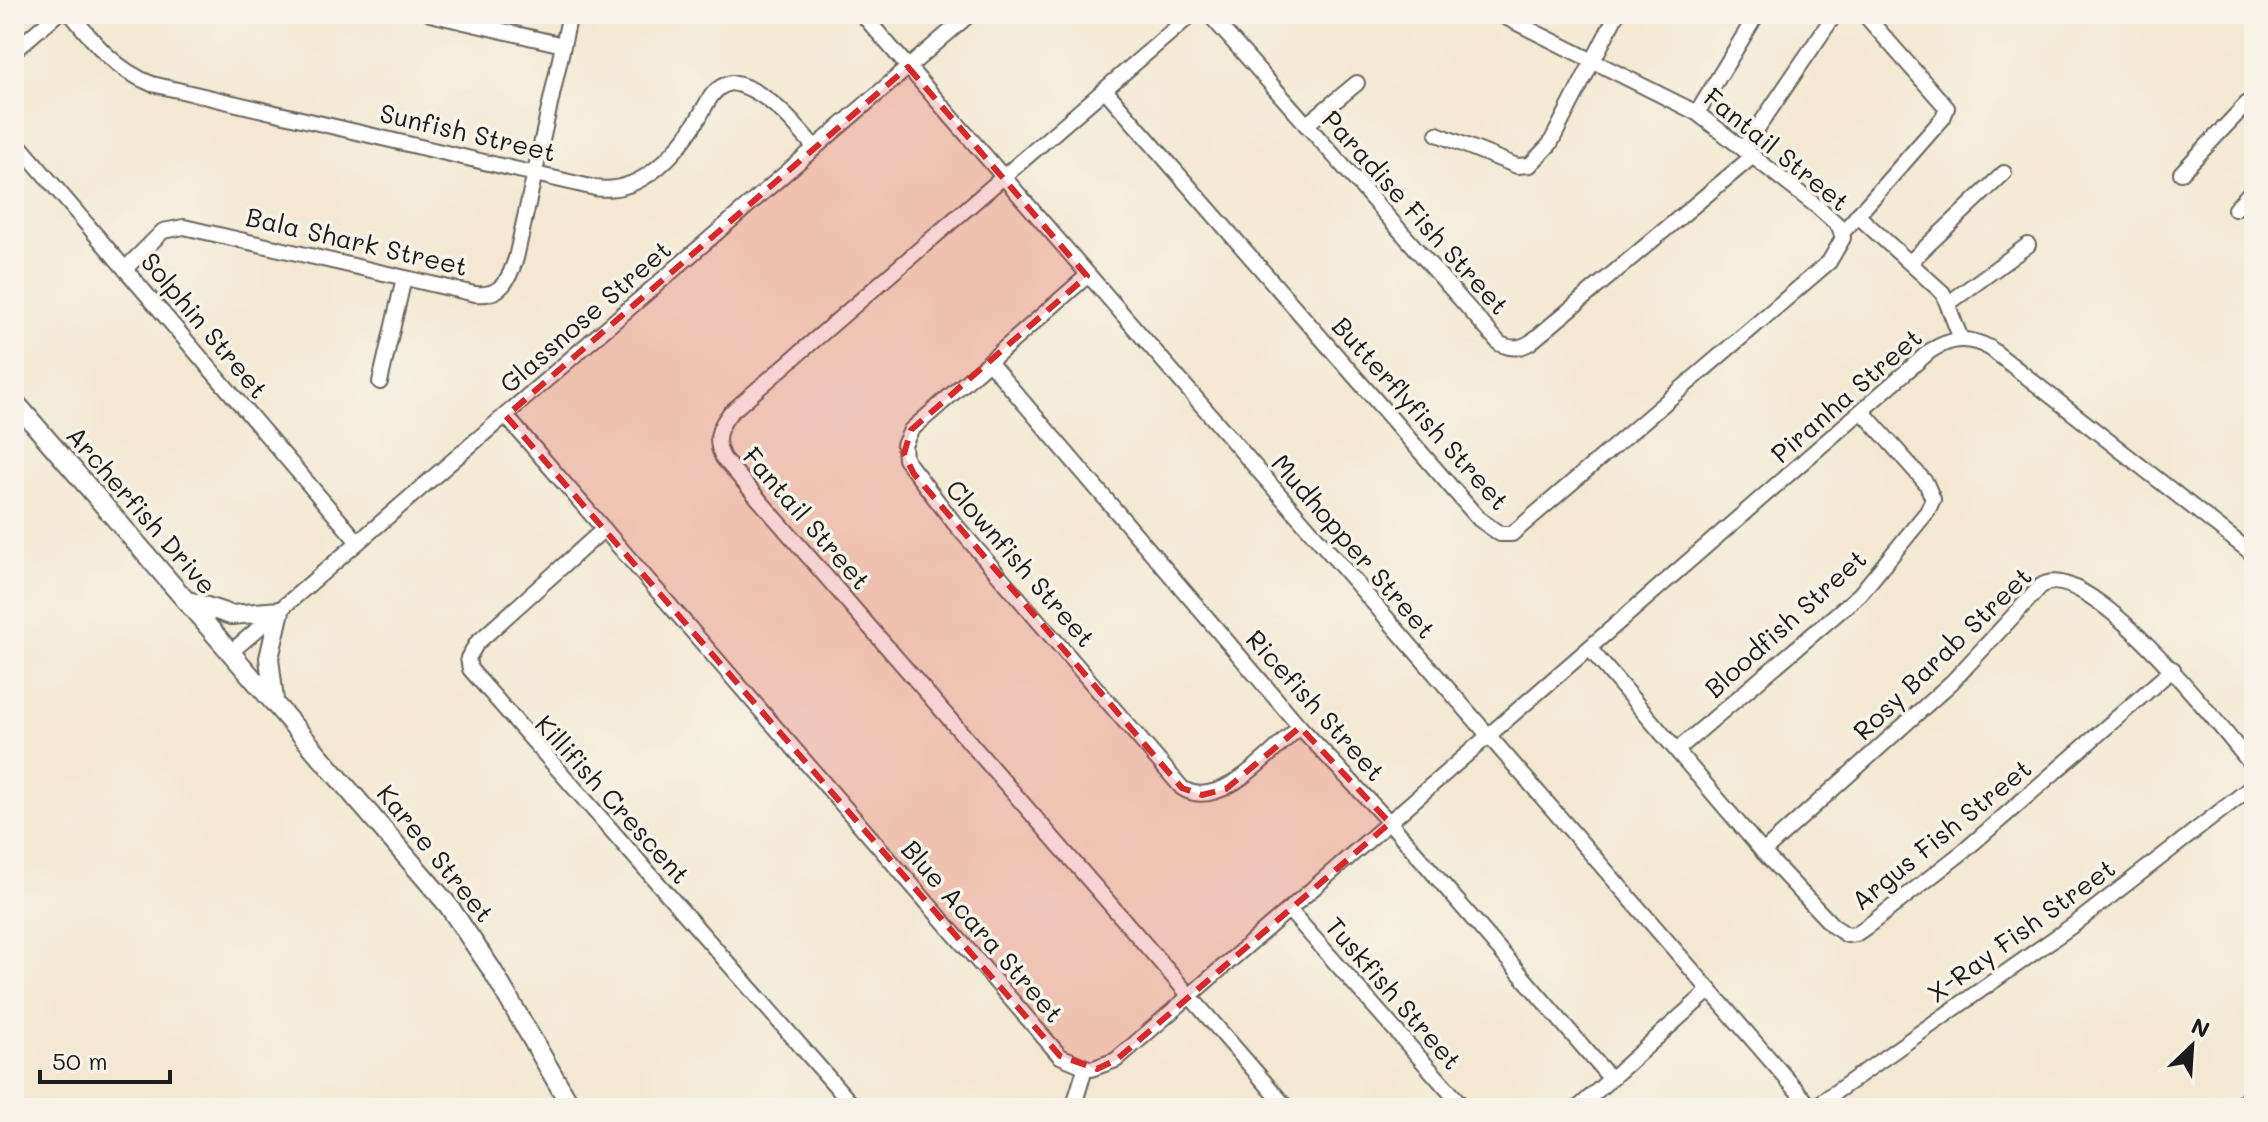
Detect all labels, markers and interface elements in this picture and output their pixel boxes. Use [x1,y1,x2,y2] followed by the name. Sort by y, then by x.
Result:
[1697,80,1857,218] street label: Fantail Street
[377,95,559,169] street label: Sunfish Street
[1315,103,1517,321] street label: Paradise Fish Street
[243,199,471,283] street label: Bala Shark Street
[492,232,678,400] street label: Glassnose Street
[134,245,276,405] street label: Solphin Street
[1325,309,1517,517] street label: Butterflyfish Street
[1763,320,1929,470] street label: Piranha Street
[59,419,225,601] street label: Archerfish Drive
[736,440,878,596] street label: Fantail Street
[1264,447,1444,645] street label: Mudhopper Street
[939,472,1103,654] street label: Clownfish Street
[1697,541,1873,705] street label: Bloodfish Street
[1845,559,2039,747] street label: Rosy Barab Street
[1239,622,1393,788] street label: Ricefish Street
[528,707,698,891] street label: Killifish Crescent
[1844,751,2038,917] street label: Argus Fish Street
[370,777,502,929] street label: Karee Street
[894,833,1072,1029] street label: Blue Acara Street
[1920,850,2122,1010] street label: X-Ray Fish Street
[1318,910,1470,1076] street label: Tuskfish Street
[2152,1006,2232,1086] north arrow
[2187,1011,2214,1044] text: N
[40,1034,170,1084] scale bar
[52,1045,108,1076] text: 50 m

